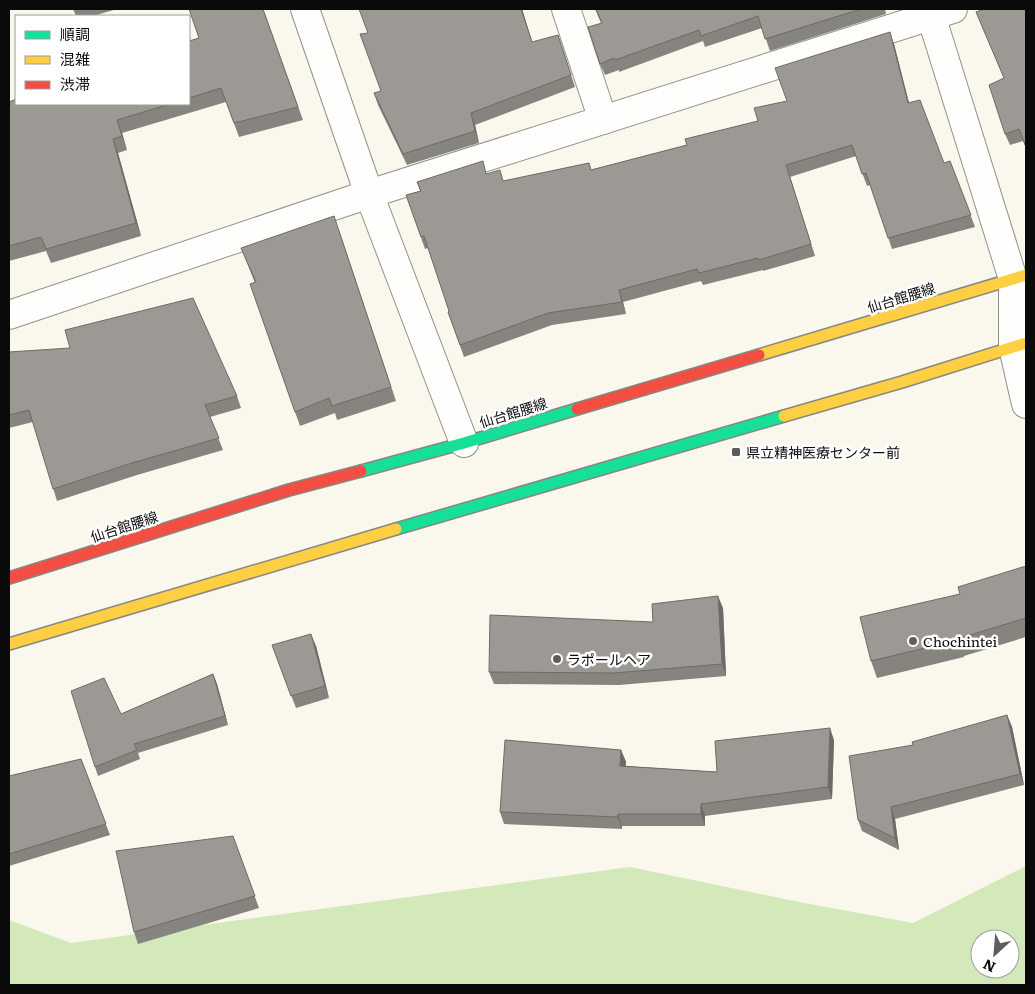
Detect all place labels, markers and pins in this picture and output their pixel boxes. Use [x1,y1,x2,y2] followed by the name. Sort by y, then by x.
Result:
[746,442,900,462] place label: 県立精神医療センター前
[730,446,742,458] marker: 県立精神医療センター前
[923,631,998,651] place label: Chochintei
[907,635,919,647] marker: Chochintei
[567,649,651,669] place label: ラポールヘア
[551,653,563,665] marker: ラポールヘア

